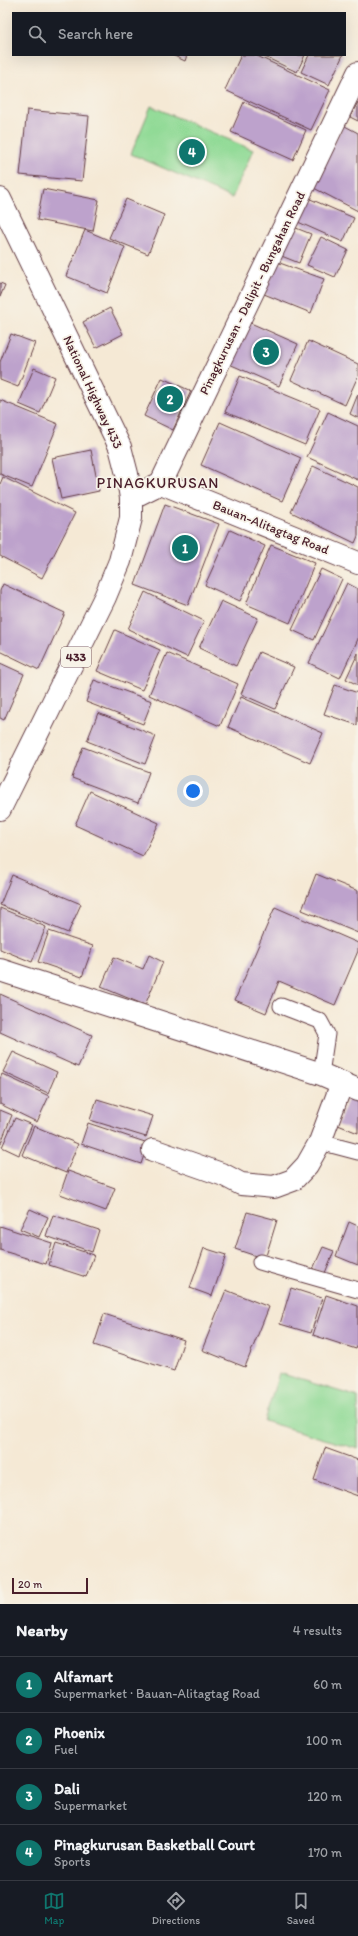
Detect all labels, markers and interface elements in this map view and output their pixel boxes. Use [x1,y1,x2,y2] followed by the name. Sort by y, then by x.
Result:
[12,12,346,56] search box
[26,23,48,45] icon: search
[58,25,133,43] text: Search here
[179,137,205,167] pin: 4
[196,189,308,397] street label: Pinagkurusan - Dalipit - Bungahan Road
[60,333,126,451] street label: National Highway 433
[253,337,279,367] pin: 3
[157,384,183,414] pin: 2
[97,474,219,492] district label: PINAGKURUSAN
[211,497,331,557] street label: Bauan-Alitagtag Road
[172,533,198,563] pin: 1
[61,647,91,667] road number: 433
[183,781,203,801] your location
[12,1576,88,1595] scale bar
[18,1578,42,1591] text: 20 m
[16,1620,68,1640] text: Nearby
[293,1623,342,1638] text: 4 results
[54,1668,113,1686] text: Alfamart
[26,1677,32,1692] text: 1
[313,1677,342,1692] text: 60 m
[54,1686,260,1701] text: Supermarket · Bauan-Alitagtag Road
[54,1724,105,1742] text: Phoenix
[26,1733,32,1748] text: 2
[306,1733,342,1748] text: 100 m
[54,1742,78,1757] text: Fuel
[54,1780,80,1798] text: Dali
[25,1789,33,1804] text: 3
[307,1789,342,1804] text: 120 m
[54,1798,127,1813] text: Supermarket
[54,1836,255,1854] text: Pinagkurusan Basketball Court
[25,1845,33,1860] text: 4
[308,1845,342,1860] text: 170 m
[54,1854,90,1869] text: Sports
[43,1890,65,1927] tab: Map
[152,1890,200,1927] tab: Directions
[287,1890,315,1927] tab: Saved

